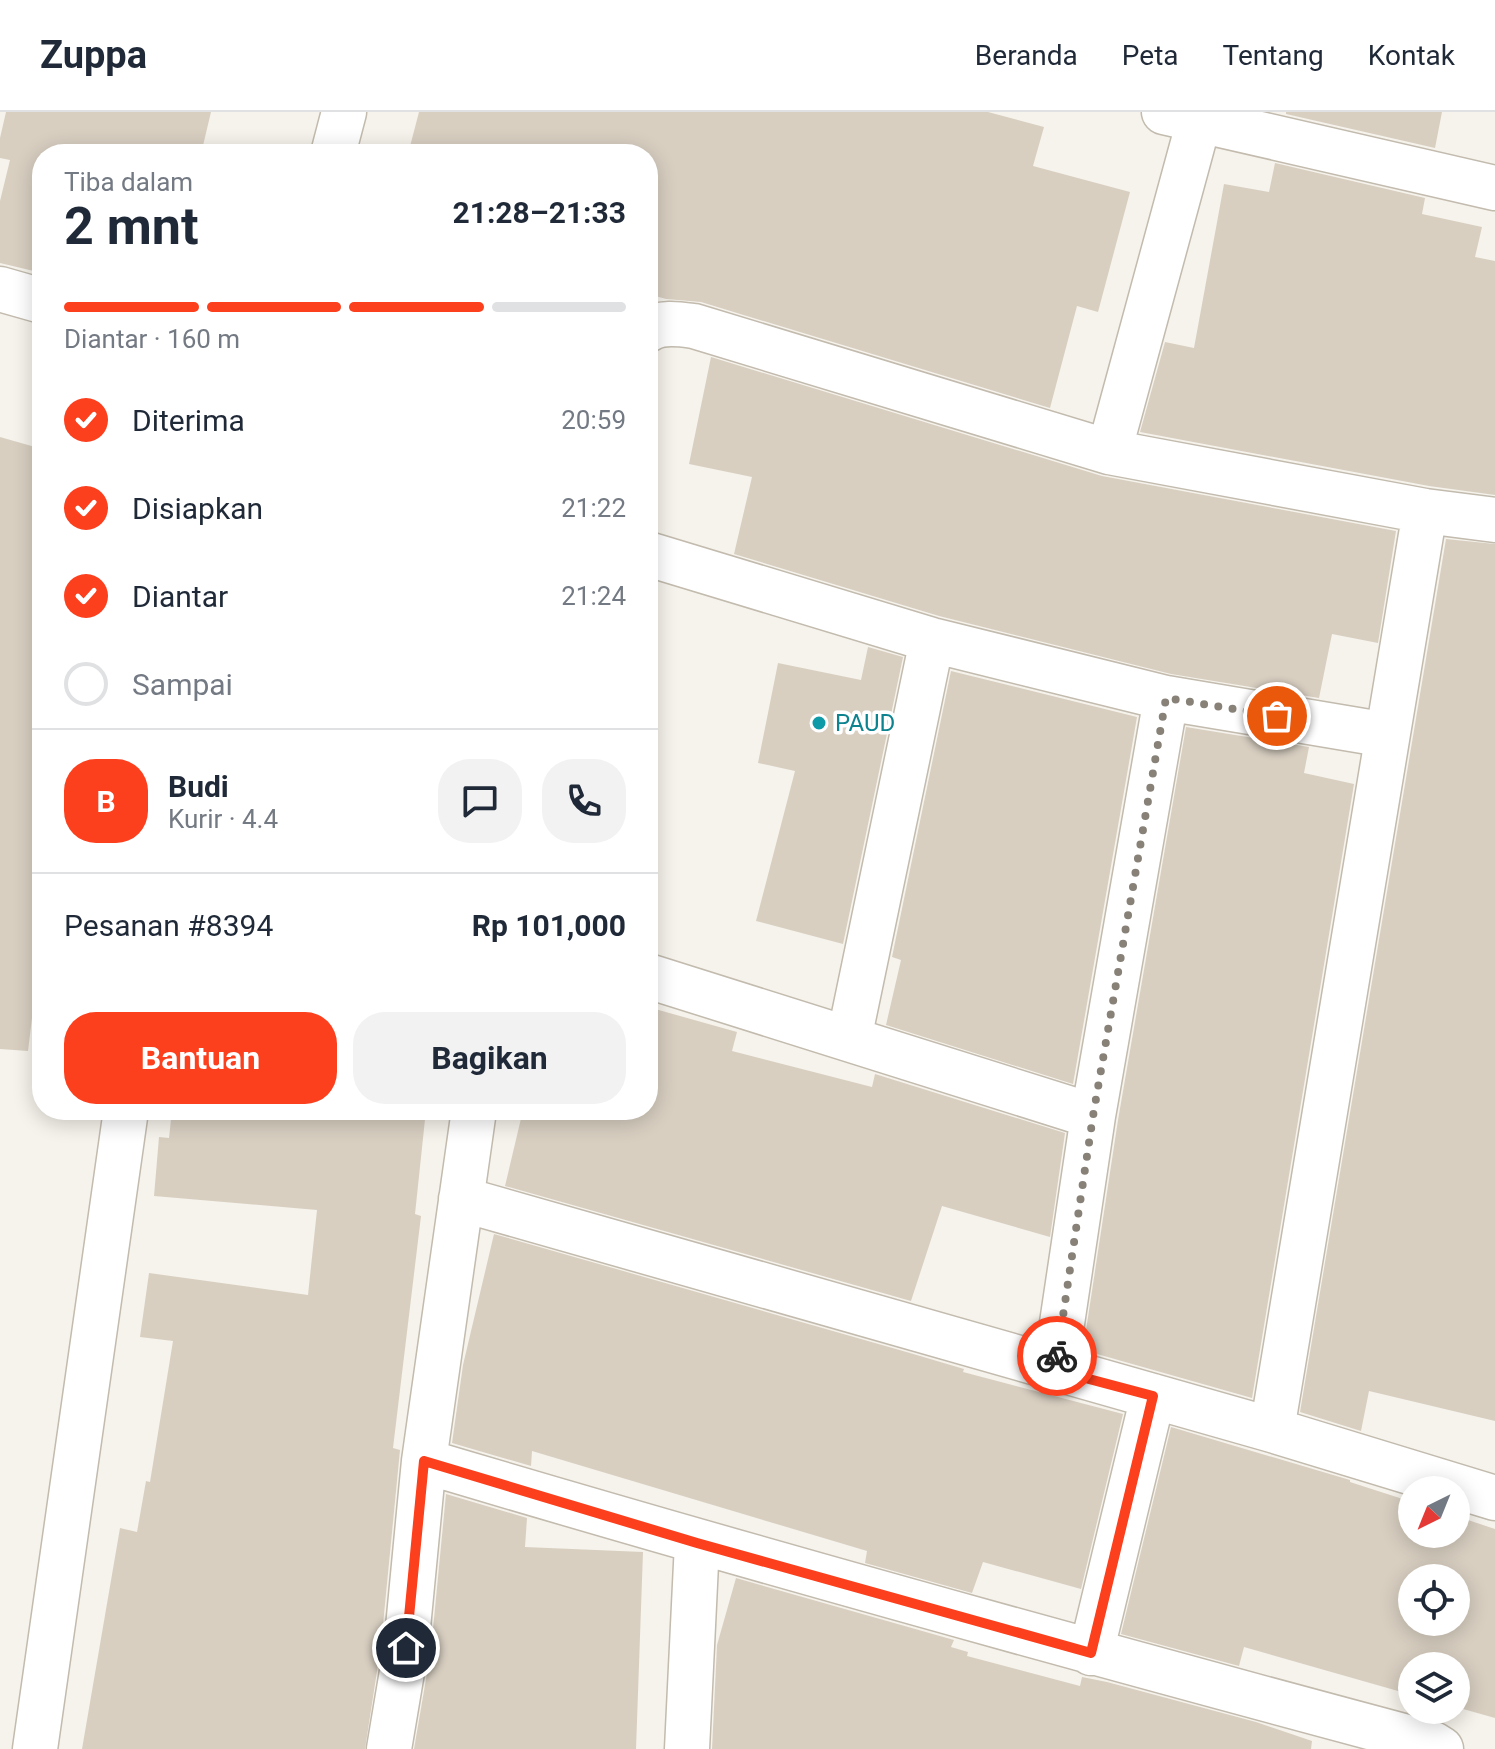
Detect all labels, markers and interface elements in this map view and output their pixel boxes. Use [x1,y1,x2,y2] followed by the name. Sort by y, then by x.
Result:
[40,33,147,77] text: Zuppa
[975,39,1078,72] text: Beranda
[1122,39,1179,72] text: Peta
[1223,39,1324,72] text: Tentang
[1368,39,1455,72] text: Kontak
[64,167,193,197] text: Tiba dalam
[452,195,626,230] text: 21:28–21:33
[64,196,199,257] text: 2 mnt
[64,324,240,354] text: Diantar · 160 m
[64,398,108,442] icon: check
[132,403,245,438] text: Diterima
[561,405,626,435] text: 20:59
[64,486,108,530] icon: check
[132,491,263,526] text: Disiapkan
[561,493,626,523] text: 21:22
[64,574,108,618] icon: check
[132,579,228,614] text: Diantar
[561,581,626,611] text: 21:24
[132,667,233,702] text: Sampai
[1243,682,1311,750] pin
[1255,694,1299,738] icon: bag
[835,709,895,737] place label: PAUD
[810,714,828,732] marker: PAUD
[438,759,522,843] button: chat
[542,759,626,843] button: phone
[168,769,229,804] text: Budi
[96,784,116,819] text: B
[168,804,278,834] text: Kurir · 4.4
[64,908,273,943] text: Pesanan #8394
[472,908,626,943] text: Rp 101,000
[64,1012,337,1104] button: Bantuan
[353,1012,626,1104] button: Bagikan
[1017,1316,1097,1396] courier
[1035,1334,1079,1378] icon: bike
[1398,1476,1470,1548] north arrow
[1398,1476,1470,1724] map controls
[1398,1564,1470,1636] button: locate
[372,1614,440,1682] pin
[384,1626,428,1670] icon: home
[1398,1652,1470,1724] button: layers

